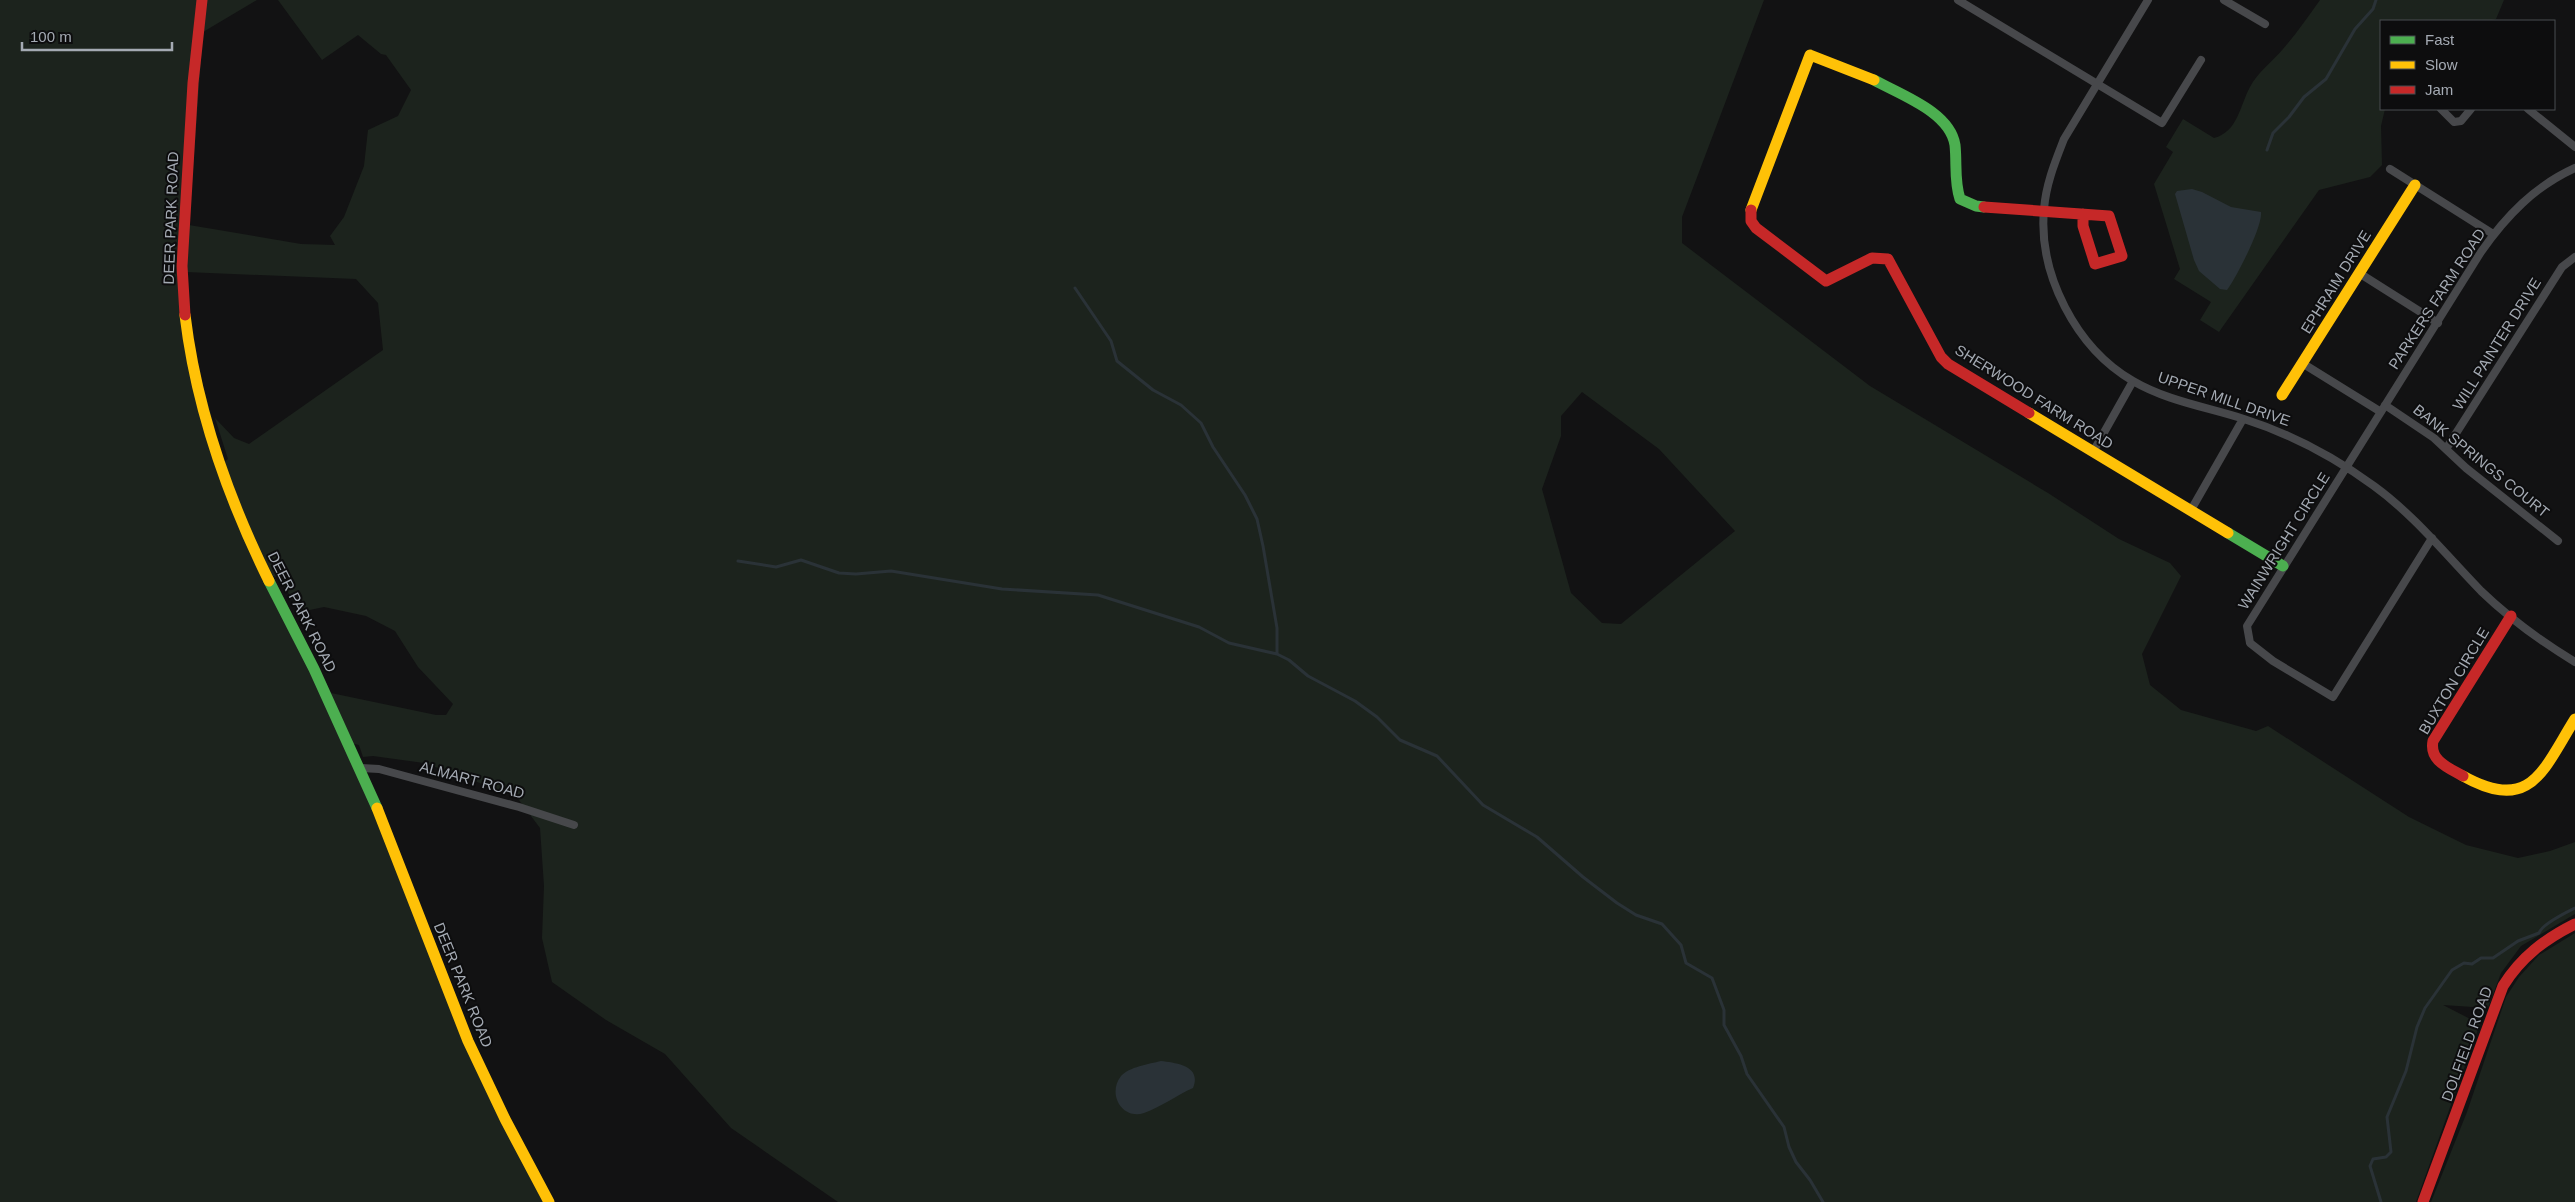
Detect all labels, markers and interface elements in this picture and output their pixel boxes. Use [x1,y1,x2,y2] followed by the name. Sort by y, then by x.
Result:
[22,20,172,52] scale bar
[2380,20,2555,110] legend
[30,28,72,45] text: 100 m
[2425,31,2455,48] text: Fast
[2425,56,2458,73] text: Slow
[2425,81,2453,98] text: Jam
[160,151,181,285] street label: DEER PARK ROAD
[2385,225,2488,372] street label: PARKERS FARM ROAD
[2297,227,2374,336] street label: EPHRAIM DRIVE
[2449,275,2544,413] street label: WILL PAINTER DRIVE
[1952,341,2117,452] street label: SHERWOOD FARM ROAD
[2156,368,2292,429] street label: UPPER MILL DRIVE
[2410,401,2553,521] street label: BANK SPRINGS COURT
[2234,469,2333,612] street label: WAINWRIGHT CIRCLE
[265,549,340,675] street label: DEER PARK ROAD
[2415,624,2492,737] street label: BUXTON CIRCLE
[418,757,527,802] street label: ALMART ROAD
[431,920,496,1050] street label: DEER PARK ROAD
[2438,984,2495,1104] street label: DOLFIELD ROAD

